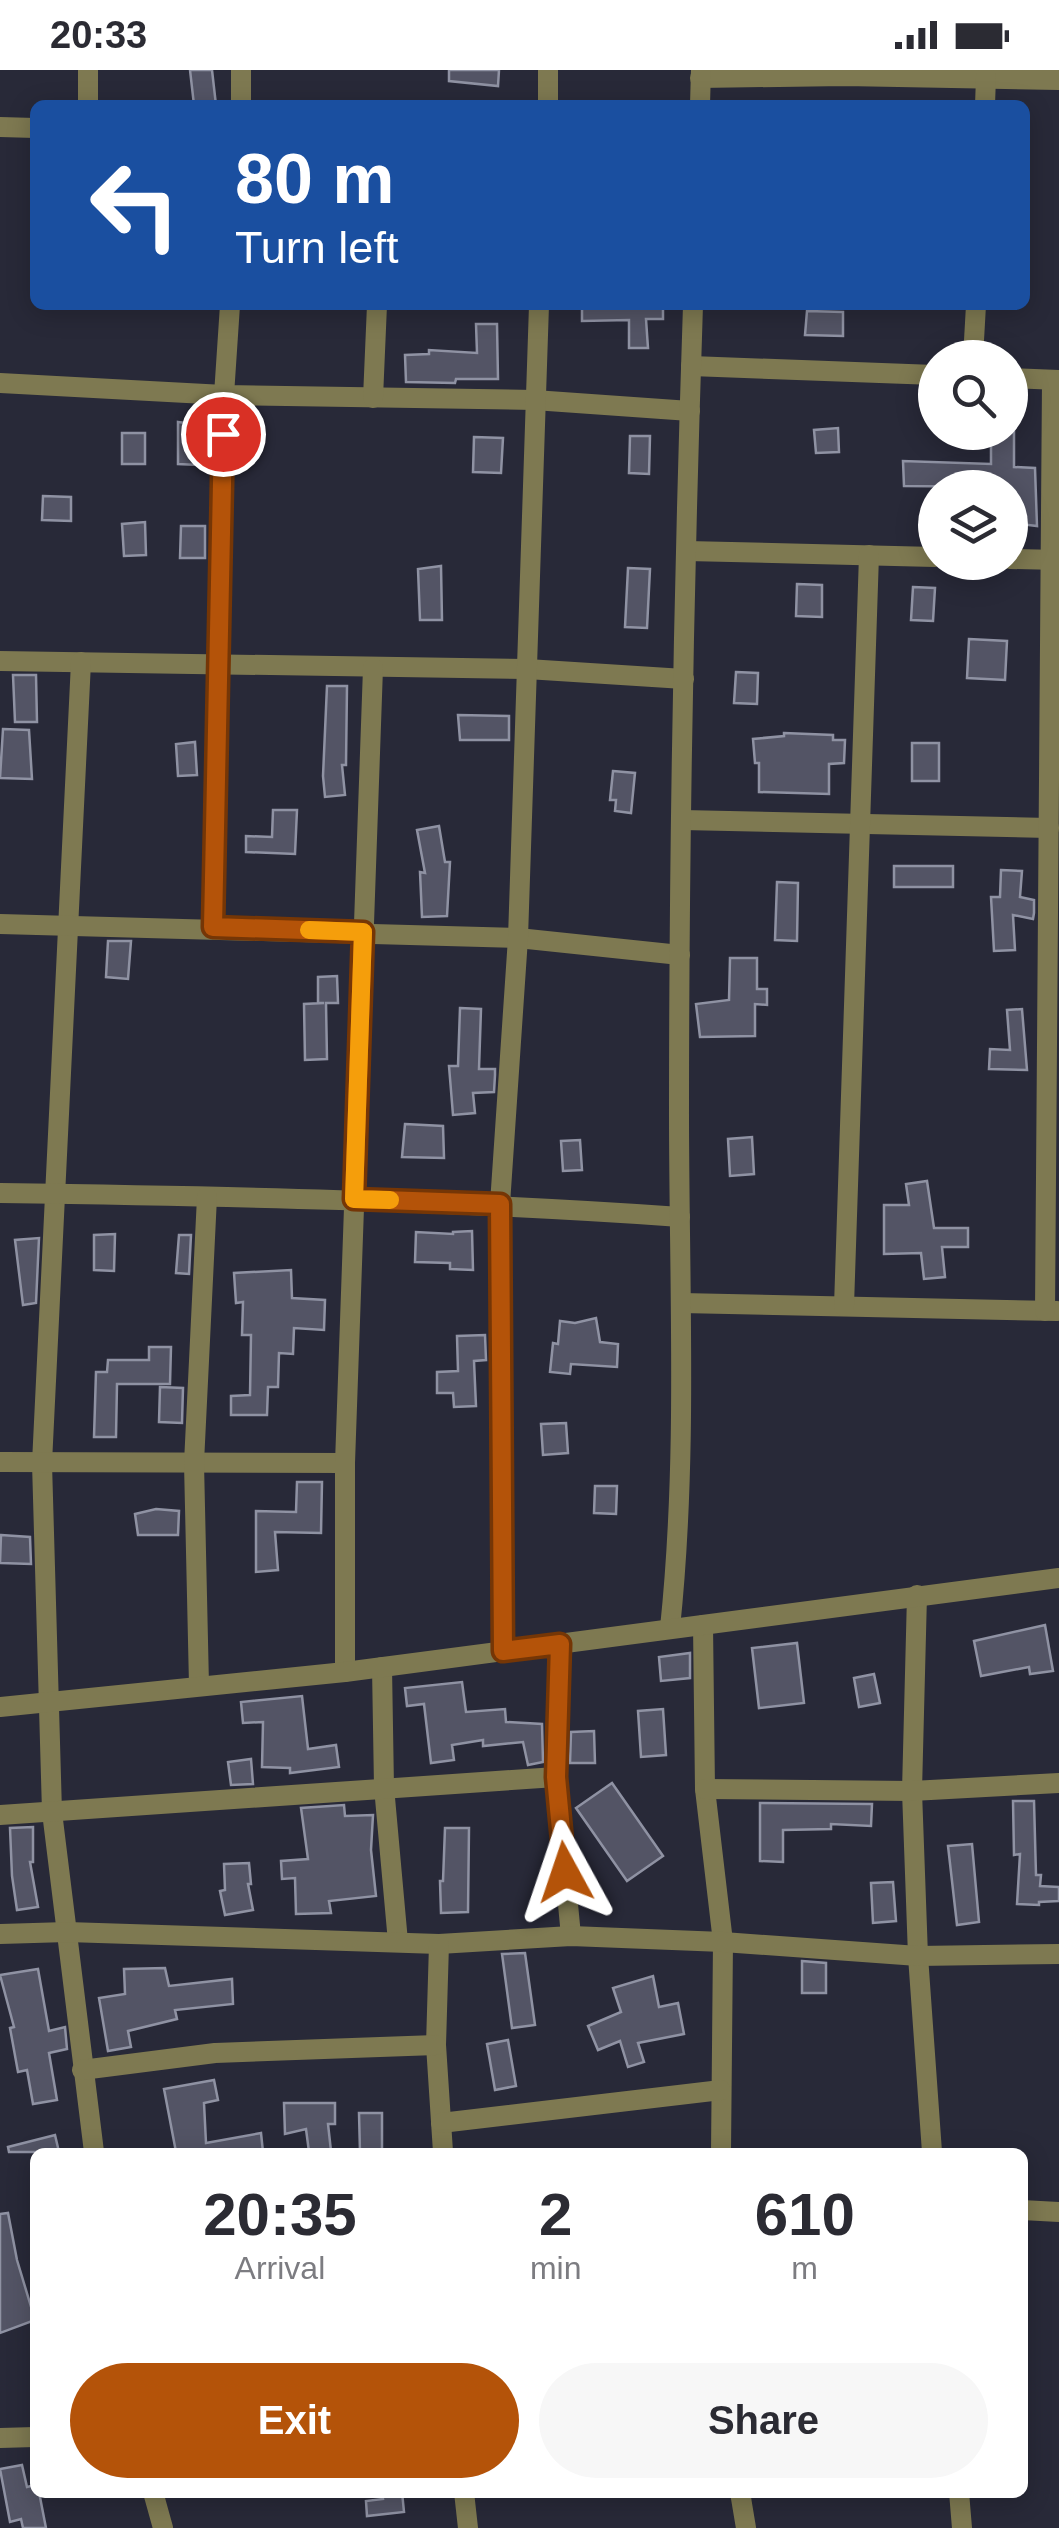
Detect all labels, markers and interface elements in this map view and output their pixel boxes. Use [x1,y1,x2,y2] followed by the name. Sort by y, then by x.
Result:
[50,14,147,56] text: 20:33
[70,140,200,270] icon: left
[235,140,395,218] text: 80 m
[235,222,398,273] text: Turn left
[918,340,1028,580] map controls
[918,340,1028,450] button: search
[181,392,266,477] pin
[196,407,251,462] icon: arrive
[918,470,1028,580] button: layers
[513,1820,617,1924] position arrow
[203,2181,357,2248] text: 20:35
[539,2181,572,2248] text: 2
[755,2181,855,2248] text: 610
[235,2250,325,2286] text: Arrival
[530,2250,581,2286] text: min
[791,2250,818,2286] text: m
[70,2363,519,2478] button: Exit
[539,2363,988,2478] button: Share

